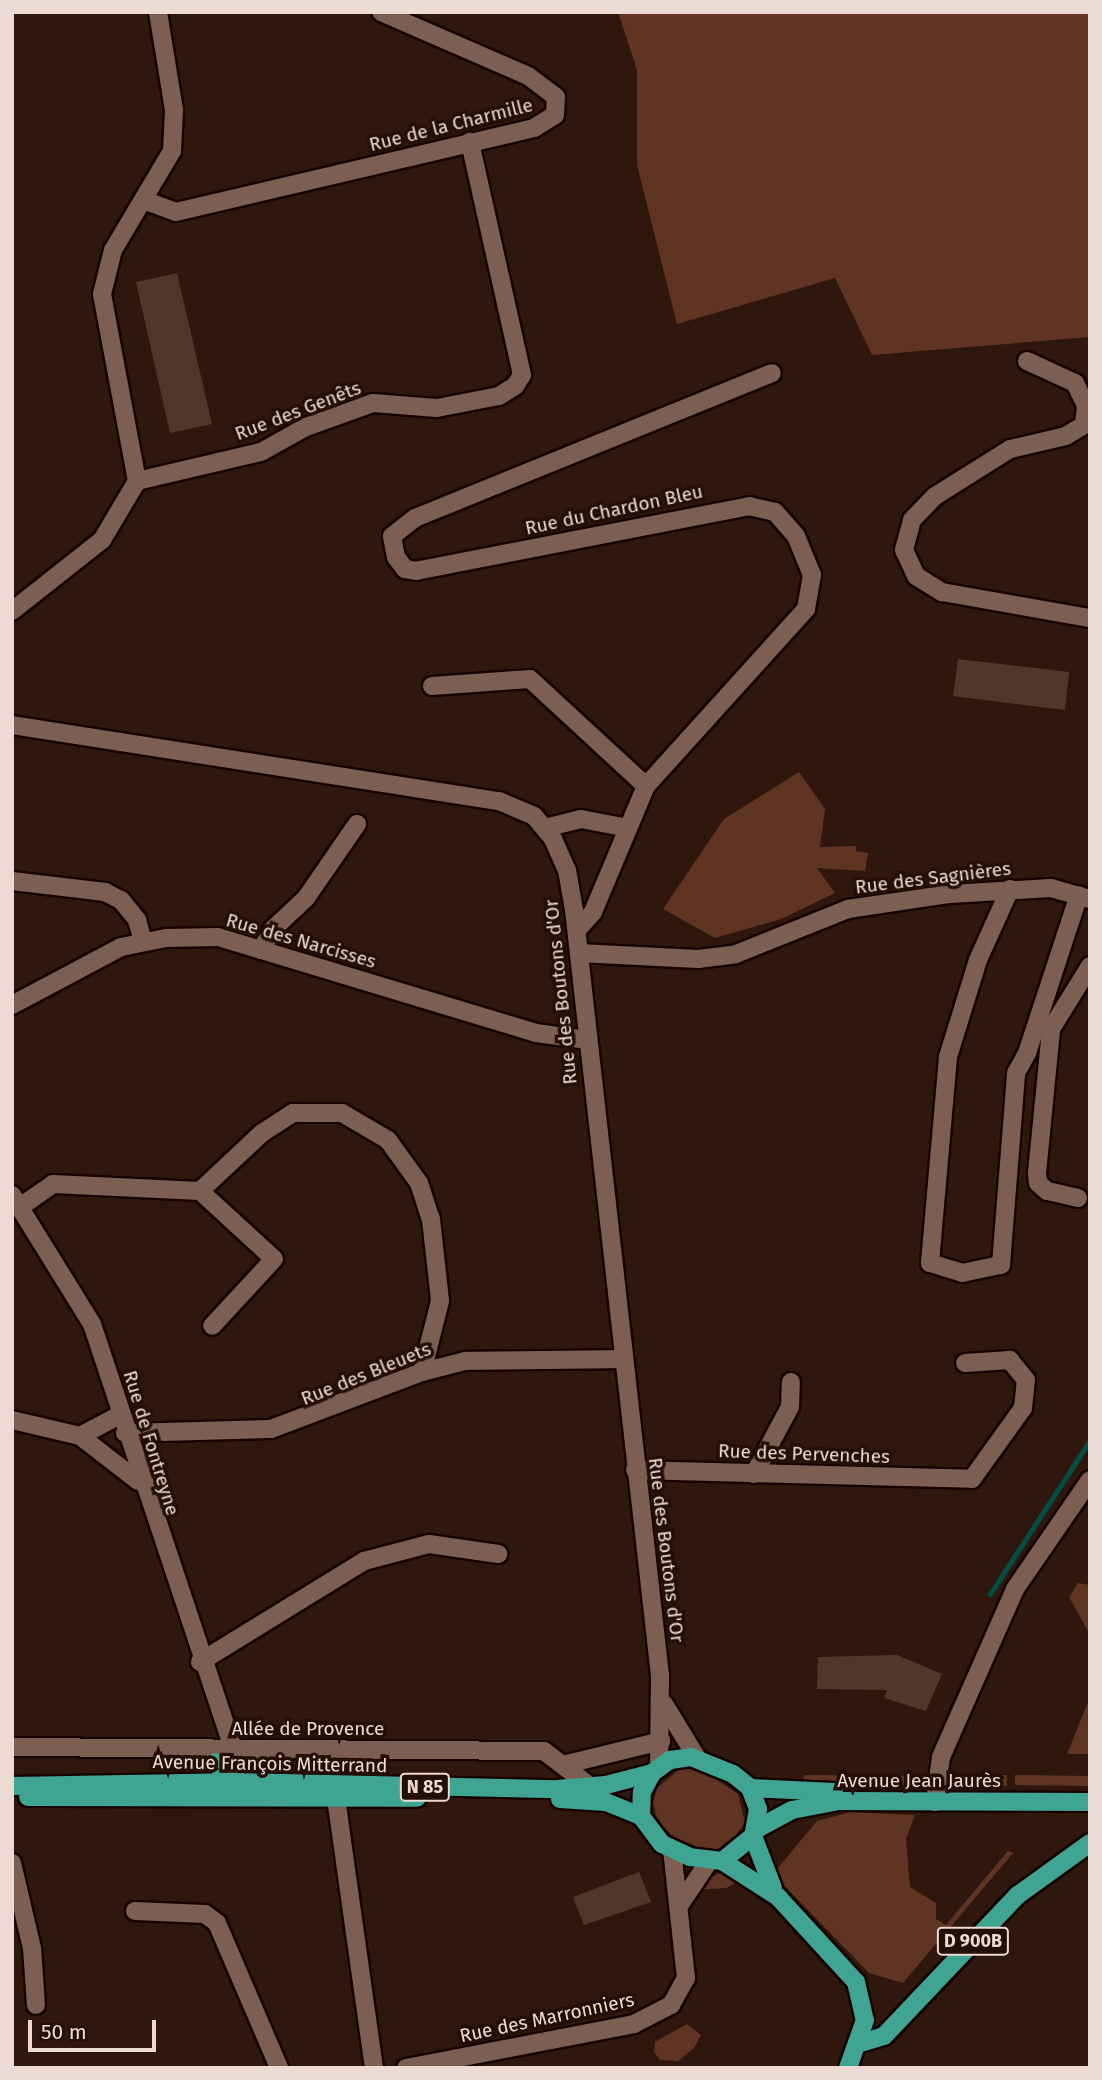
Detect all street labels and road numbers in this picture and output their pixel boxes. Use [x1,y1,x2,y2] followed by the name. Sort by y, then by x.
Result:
[367,94,535,156] street label: Rue de la Charmille
[232,377,364,445] street label: Rue des Genêts
[523,480,705,540] street label: Rue du Chardon Bleu
[854,857,1012,899] street label: Rue des Sagnières
[540,898,582,1086] street label: Rue des Boutons d'Or
[223,909,379,973] street label: Rue des Narcisses
[298,1338,434,1410] street label: Rue des Bleuets
[118,1368,184,1518] street label: Rue de Fontreyne
[718,1440,890,1468] street label: Rue des Pervenches
[643,1456,689,1644] street label: Rue des Boutons d'Or
[232,1718,384,1740] street label: Allée de Provence
[152,1751,388,1777] street label: Avenue François Mitterrand
[837,1770,1001,1792] street label: Avenue Jean Jaurès
[399,1772,451,1801] road number: N 85
[936,1926,1010,1955] road number: D 900B
[458,1988,636,2048] street label: Rue des Marronniers

